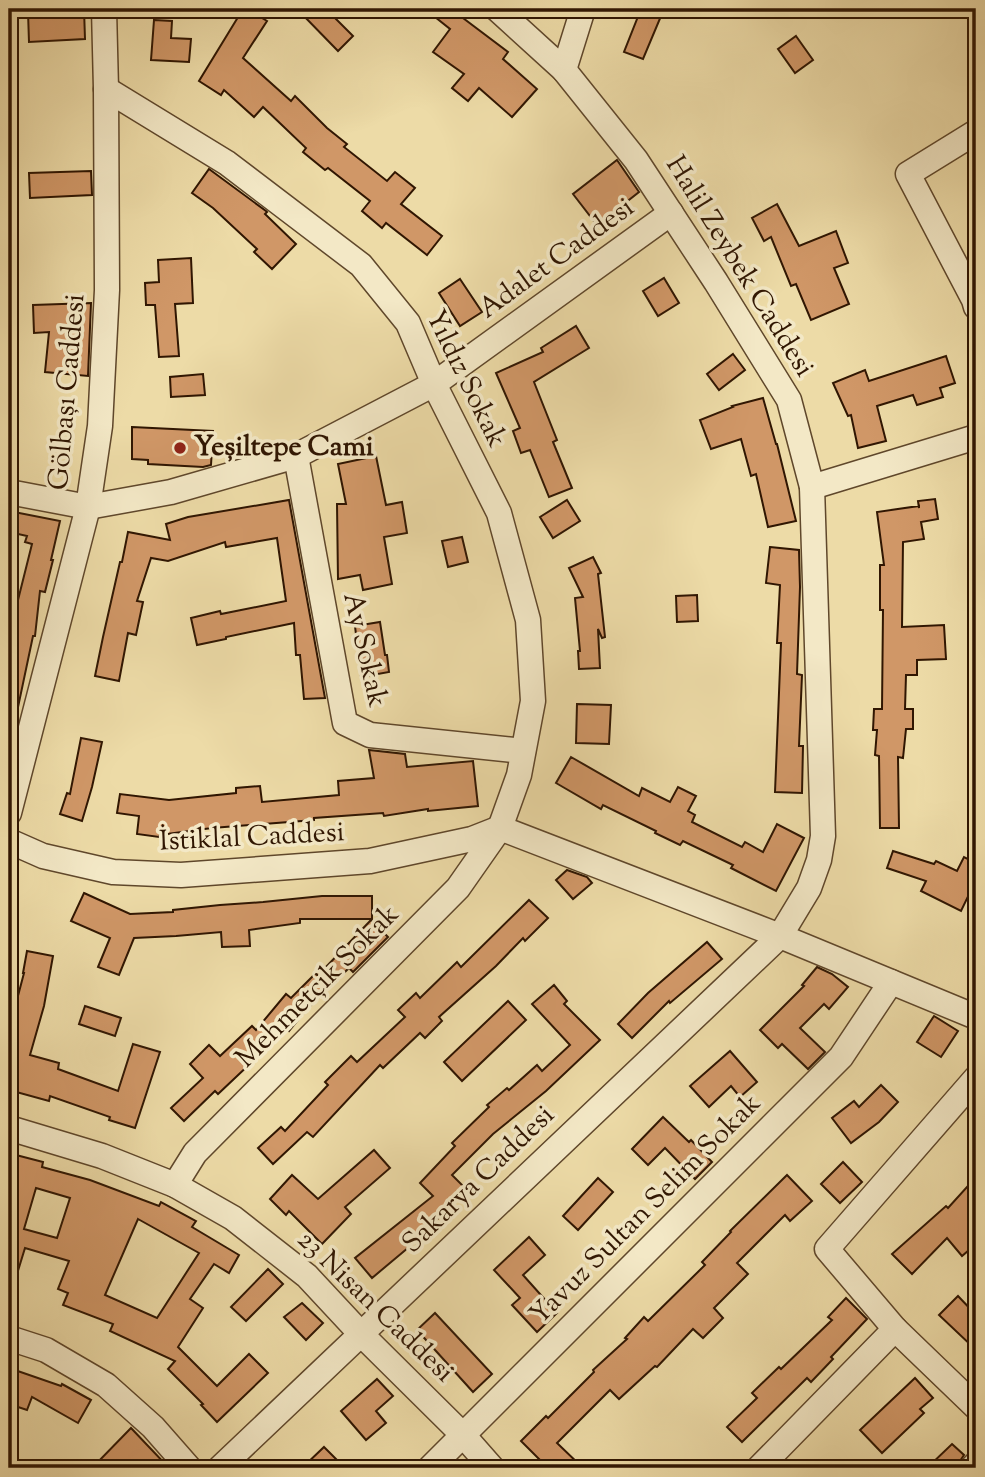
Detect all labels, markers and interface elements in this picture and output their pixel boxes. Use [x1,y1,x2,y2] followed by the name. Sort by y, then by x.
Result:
[655,149,823,385] street label: Halil Zeybek Caddesi
[471,189,643,329] street label: Adalet Caddesi
[39,292,97,492] street label: Gölbaşı Caddesi
[414,303,516,455] street label: Yıldız Sokak
[194,428,374,468] place label: Yeşiltepe Cami
[172,440,188,456] marker: Yeşiltepe Cami
[331,589,397,711] street label: Ay Sokak
[158,813,346,863] street label: İstiklal Caddesi
[227,896,409,1078] street label: Mehmetçik Sokak
[521,1085,771,1335] street label: Yavuz Sultan Selim Sokak
[394,1097,564,1263] street label: Sakarya Caddesi
[287,1221,463,1393] street label: 23 Nisan Caddesi

